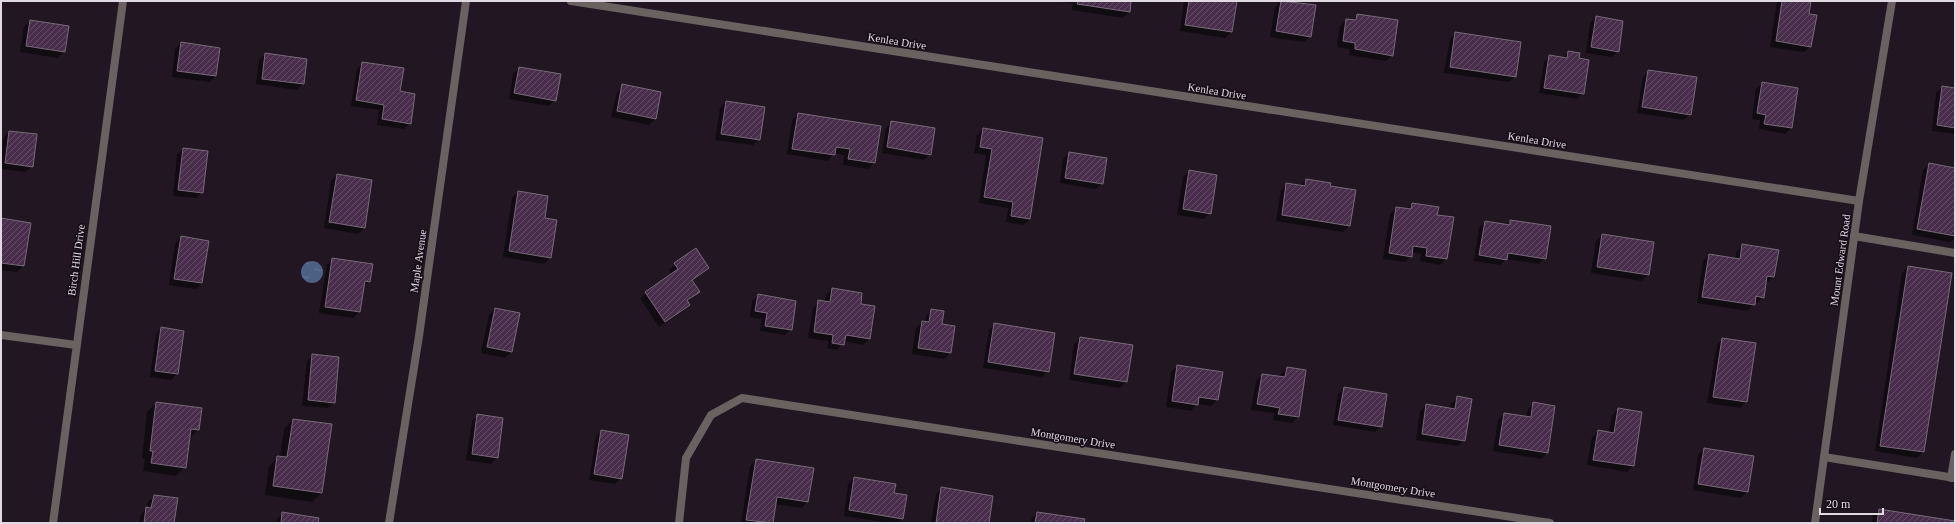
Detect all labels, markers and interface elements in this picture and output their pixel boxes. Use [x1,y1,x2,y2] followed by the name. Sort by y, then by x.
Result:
[867,30,927,52] street label: Kenlea Drive
[1187,80,1247,102] street label: Kenlea Drive
[1507,129,1567,151] street label: Kenlea Drive
[1828,213,1852,307] street label: Mount Edward Road
[65,223,87,297] street label: Birch Hill Drive
[408,229,428,293] street label: Maple Avenue
[1030,425,1116,451] street label: Montgomery Drive
[1350,474,1436,500] street label: Montgomery Drive
[1820,490,1883,516] scale bar
[1826,497,1851,511] text: 20 m

